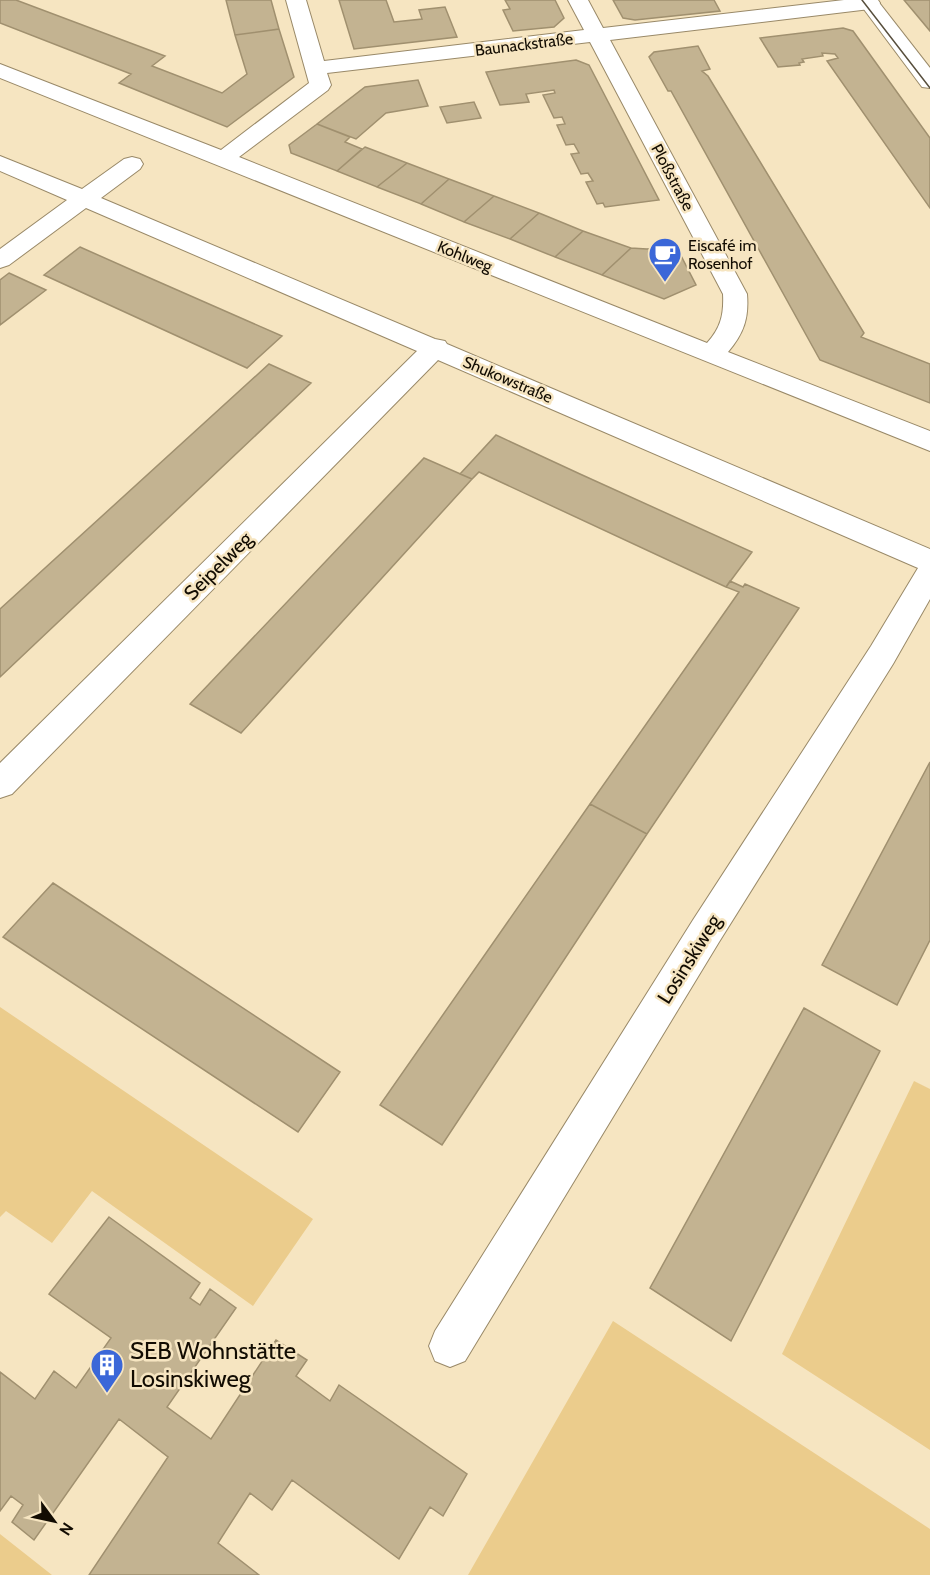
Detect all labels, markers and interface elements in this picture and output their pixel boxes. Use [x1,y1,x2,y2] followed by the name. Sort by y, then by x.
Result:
[474,29,574,60] street label: Baunackstraße
[647,141,698,214] street label: Ploßstraße
[647,236,683,283] cafe icon: Eiscafé im Rosenhof
[688,236,756,273] place label: Eiscafé im Rosenhof
[435,237,496,276] street label: Kohlweg
[460,352,555,407] street label: Shukowstraße
[179,526,258,605] street label: Seipelweg
[652,909,726,1008] street label: Losinskiweg
[130,1336,296,1393] place label: SEB Wohnstätte Losinskiweg
[89,1347,125,1394] building icon: SEB Wohnstätte Losinskiweg
[24,1491,84,1551] north arrow
[55,1519,77,1539] text: N

